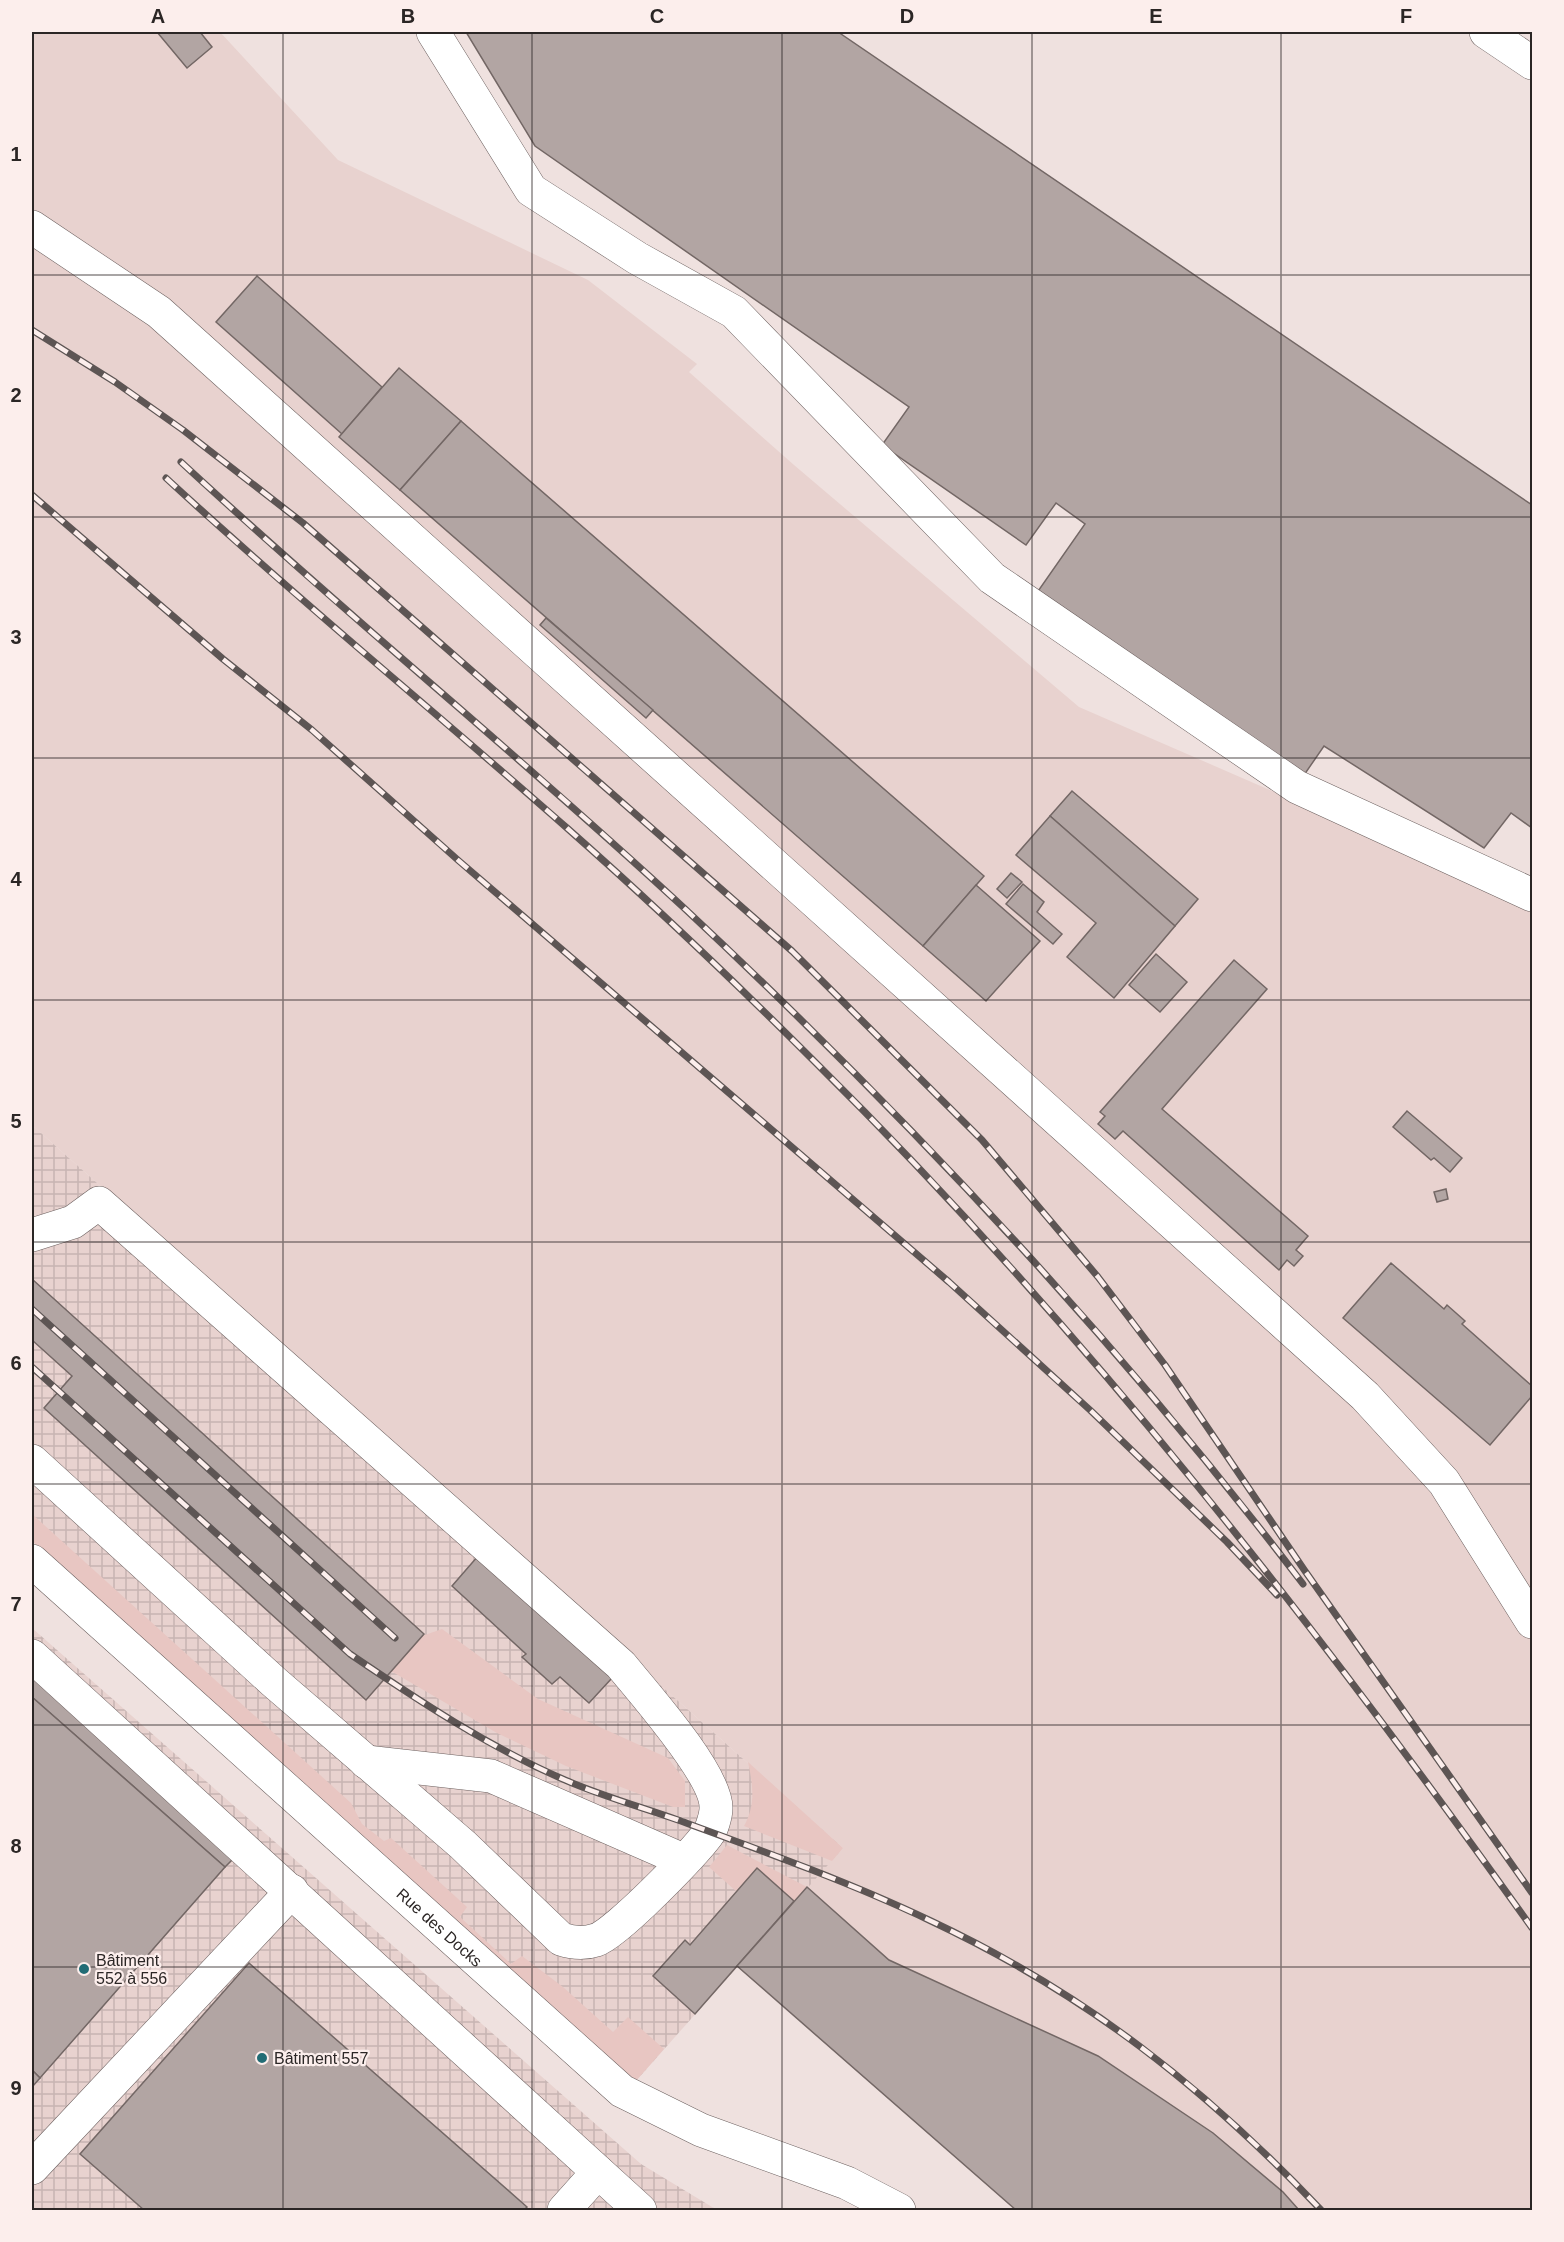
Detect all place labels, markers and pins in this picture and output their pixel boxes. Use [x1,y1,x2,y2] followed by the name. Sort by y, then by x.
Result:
[96,1952,167,1987] place label: Bâtiment 552 à 556
[77,1962,91,1976] marker: Bâtiment 552 à 556
[274,2050,368,2067] place label: Bâtiment 557
[255,2051,269,2065] marker: Bâtiment 557

